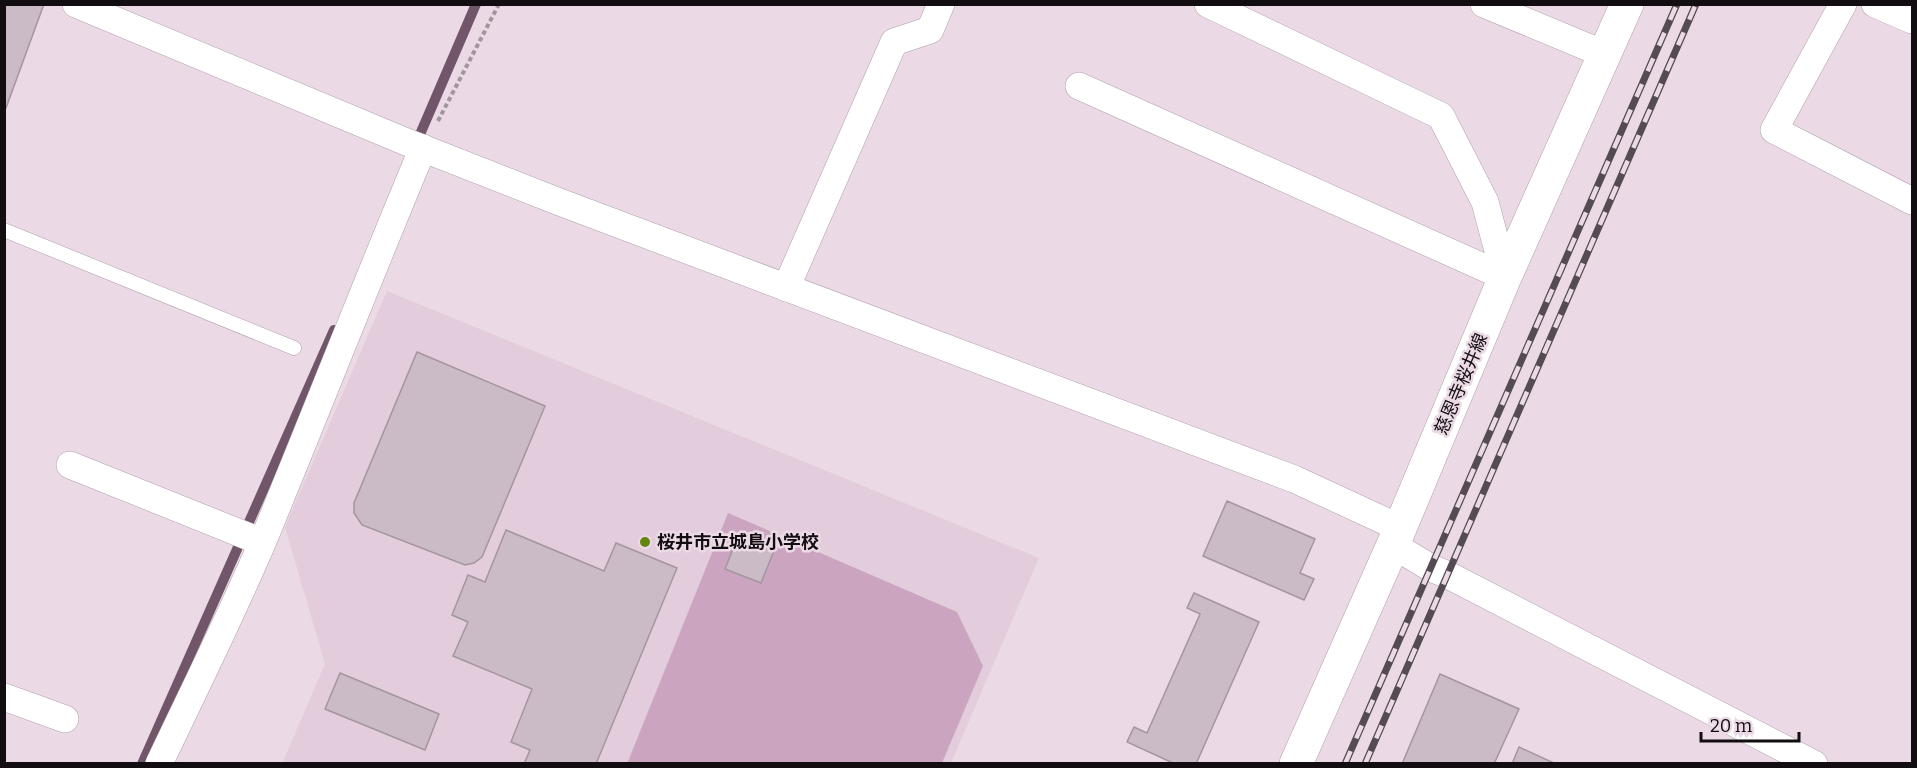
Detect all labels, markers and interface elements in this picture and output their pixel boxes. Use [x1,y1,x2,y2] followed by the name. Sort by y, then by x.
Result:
[1430,330,1492,438] street label: 慈恩寺桜井線
[657,531,819,553] place label: 桜井市立城島小学校
[638,535,652,549] marker: 桜井市立城島小学校
[1701,705,1798,743] scale bar
[1710,715,1752,737] text: 20 m

